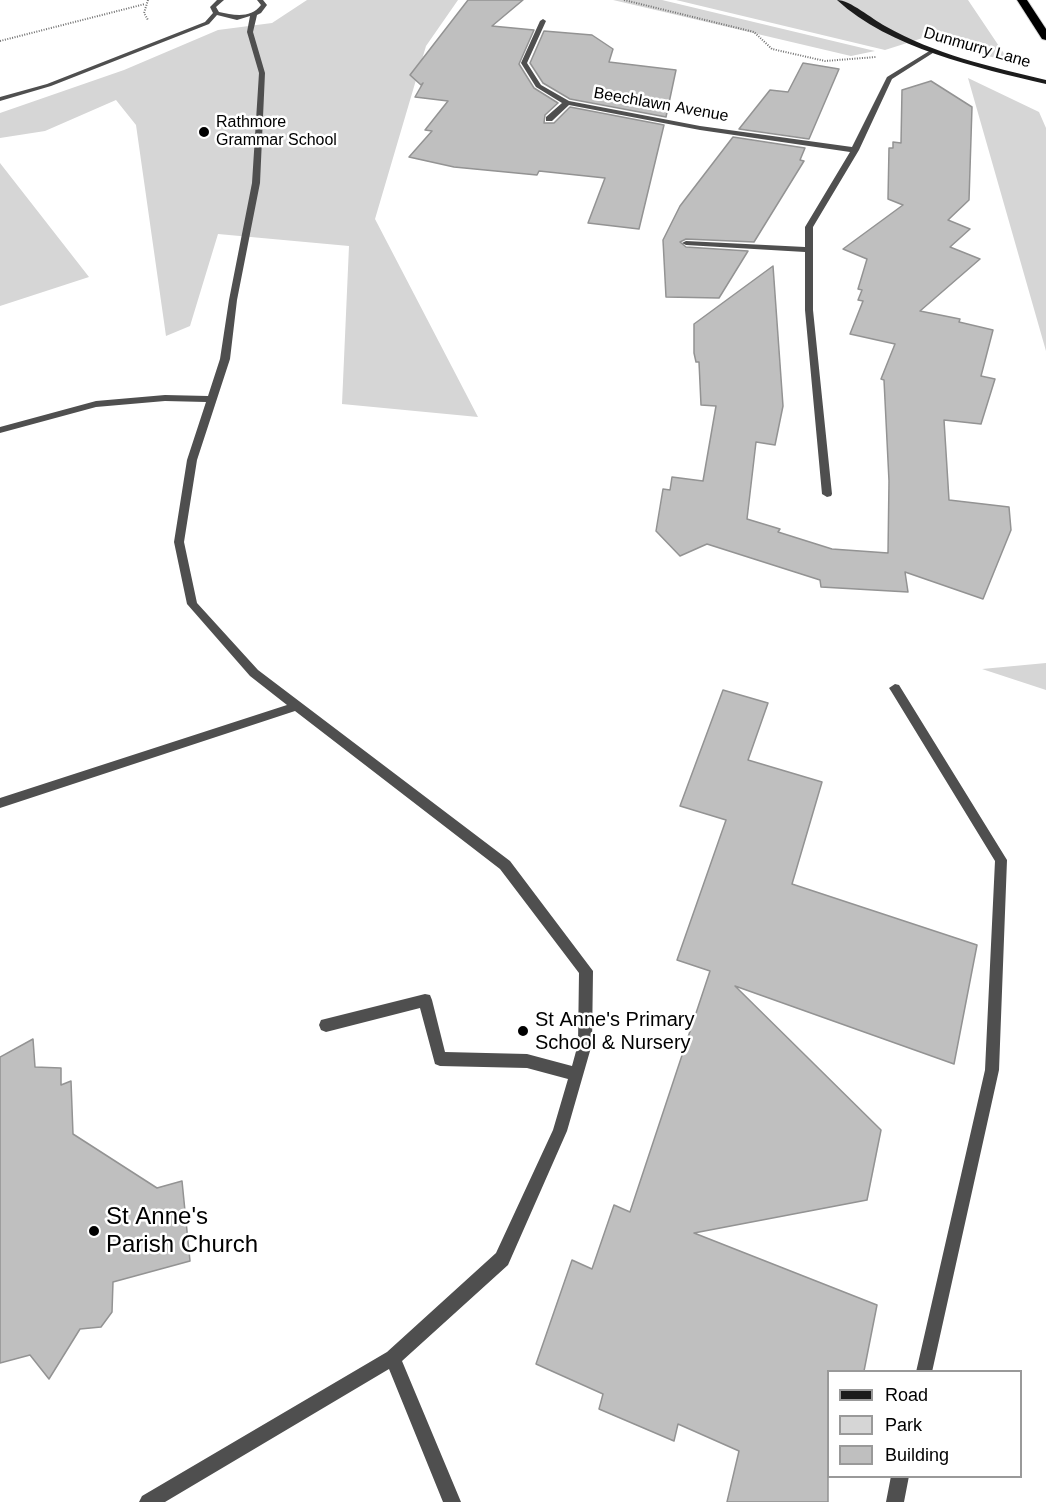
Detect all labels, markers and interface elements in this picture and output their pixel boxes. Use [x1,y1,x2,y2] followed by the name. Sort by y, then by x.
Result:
[921,24,1033,72] street label: Dunmurry Lane
[592,84,730,126] street label: Beechlawn Avenue
[216,113,337,151] place label: Rathmore Grammar School
[197,125,211,139] marker: Rathmore Grammar School
[535,1008,694,1055] place label: St Anne's Primary School & Nursery
[516,1024,530,1038] marker: St Anne's Primary School & Nursery
[106,1203,258,1259] place label: St Anne's Parish Church
[87,1224,101,1238] marker: St Anne's Parish Church
[827,1370,1022,1478] legend
[885,1385,928,1405] text: Road
[885,1415,922,1435] text: Park
[885,1445,949,1465] text: Building

